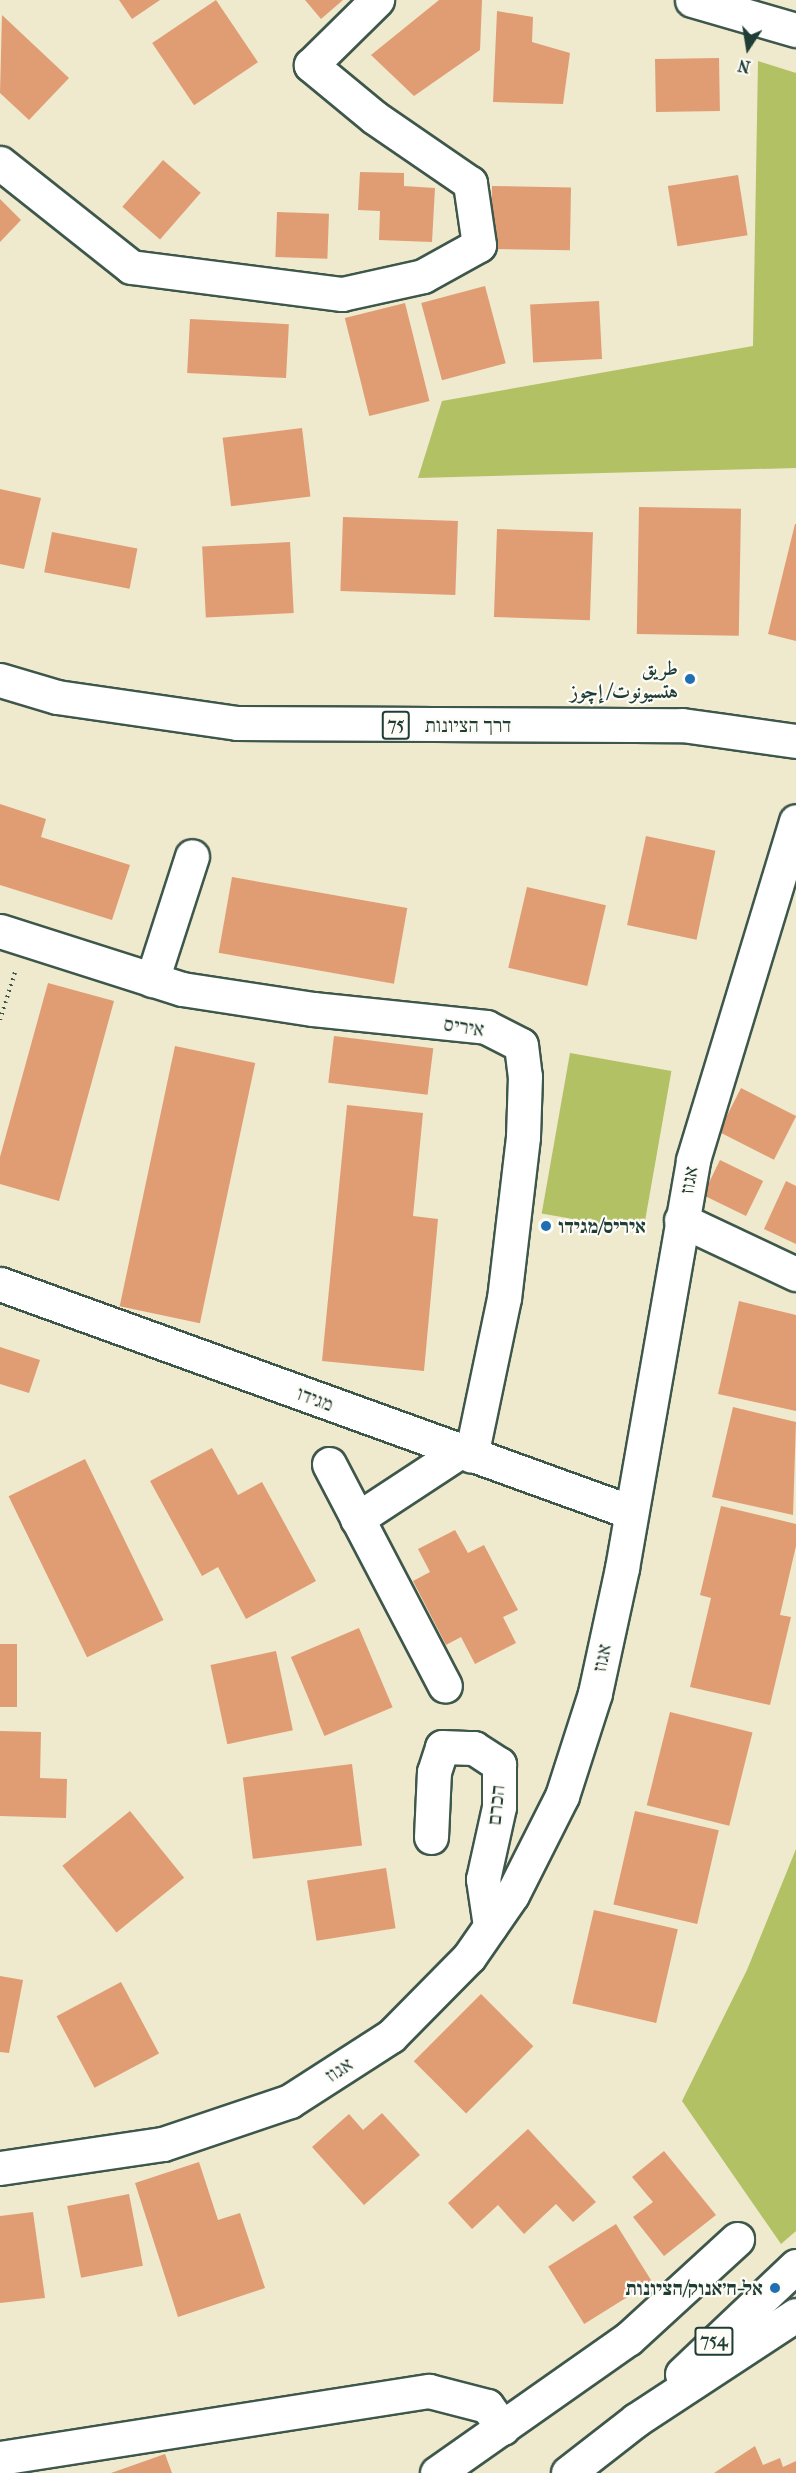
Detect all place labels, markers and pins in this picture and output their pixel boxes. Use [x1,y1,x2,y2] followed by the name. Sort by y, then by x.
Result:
[570,656,678,703] place label: طريق هتسيونوت/ إچوز
[683,672,697,686] marker: طريق هتسيونوت/ إچوز
[558,1214,646,1238] place label: איריס/מגידו
[539,1219,553,1233] marker: איריס/מגידו
[626,2276,763,2300] place label: אל-ח׳אנוק/הציונות
[768,2281,782,2295] marker: אל-ח׳אנוק/הציונות

